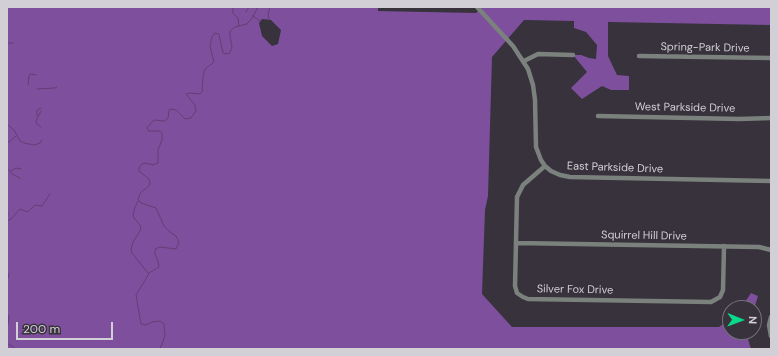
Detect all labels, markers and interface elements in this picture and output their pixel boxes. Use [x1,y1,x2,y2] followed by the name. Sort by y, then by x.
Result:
[660,41,750,55] street label: Spring-Park Drive
[635,101,735,115] street label: West Parkside Drive
[567,160,663,176] street label: East Parkside Drive
[601,229,687,243] street label: Squirrel Hill Drive
[537,283,613,297] street label: Silver Fox Drive
[722,300,762,340] north arrow
[18,314,115,340] scale bar
[746,316,760,324] text: N
[23,321,60,337] text: 200 m

